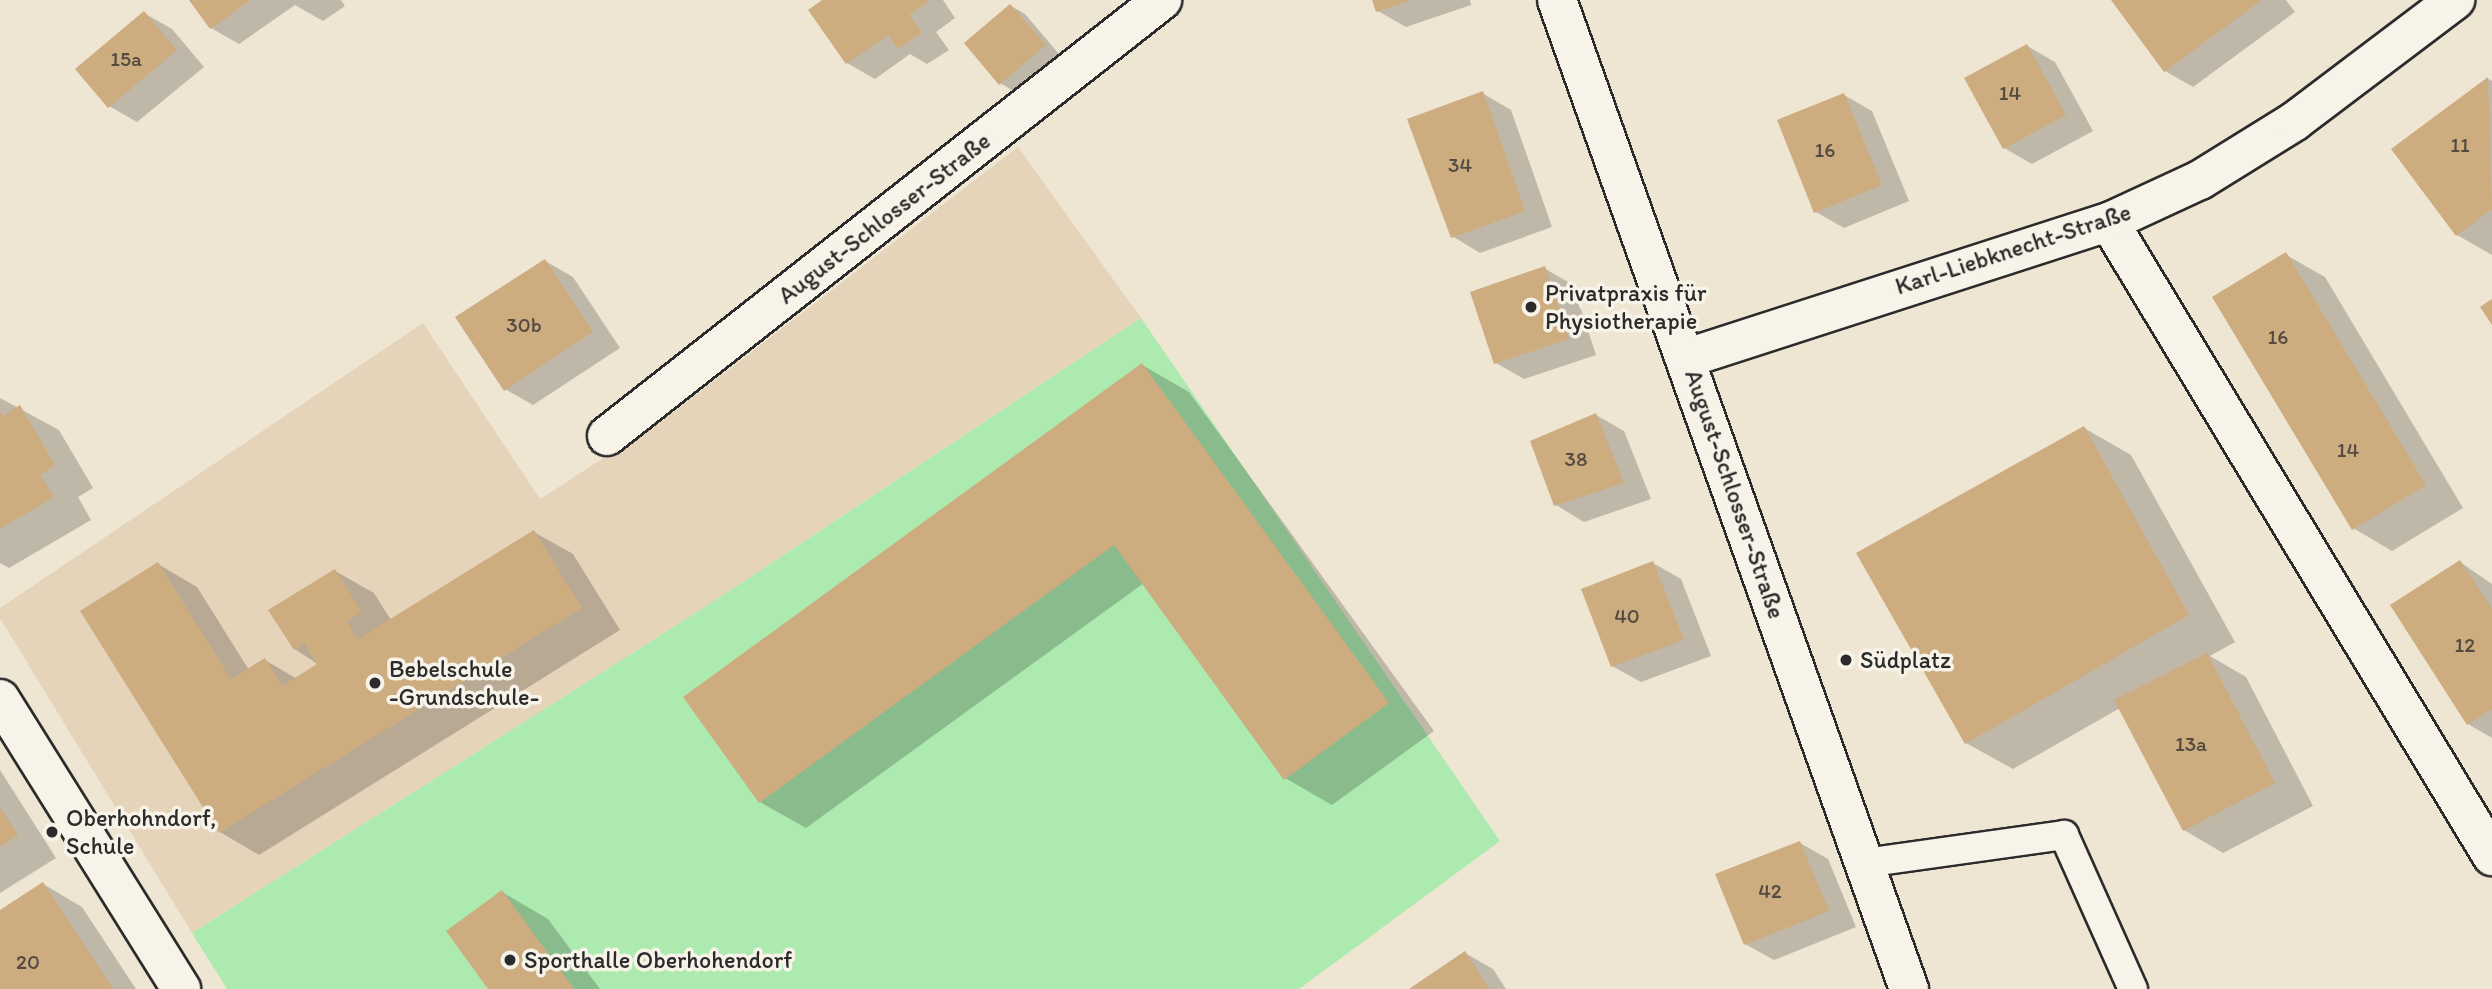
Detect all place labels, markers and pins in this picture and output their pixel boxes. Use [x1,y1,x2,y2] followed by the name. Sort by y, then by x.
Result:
[1545,279,1706,335] place label: Privatpraxis für Physiotherapie
[1523,299,1539,315] marker: Privatpraxis für Physiotherapie
[1860,646,1951,674] place label: Südplatz
[1838,652,1854,668] marker: Südplatz
[389,655,539,711] place label: Bebelschule -Grundschule-
[367,675,383,691] marker: Bebelschule -Grundschule-
[66,804,217,860] place label: Oberhohndorf, Schule
[44,824,60,840] marker: Oberhohndorf, Schule
[524,946,792,974] place label: Sporthalle Oberhohendorf
[502,952,518,968] marker: Sporthalle Oberhohendorf

